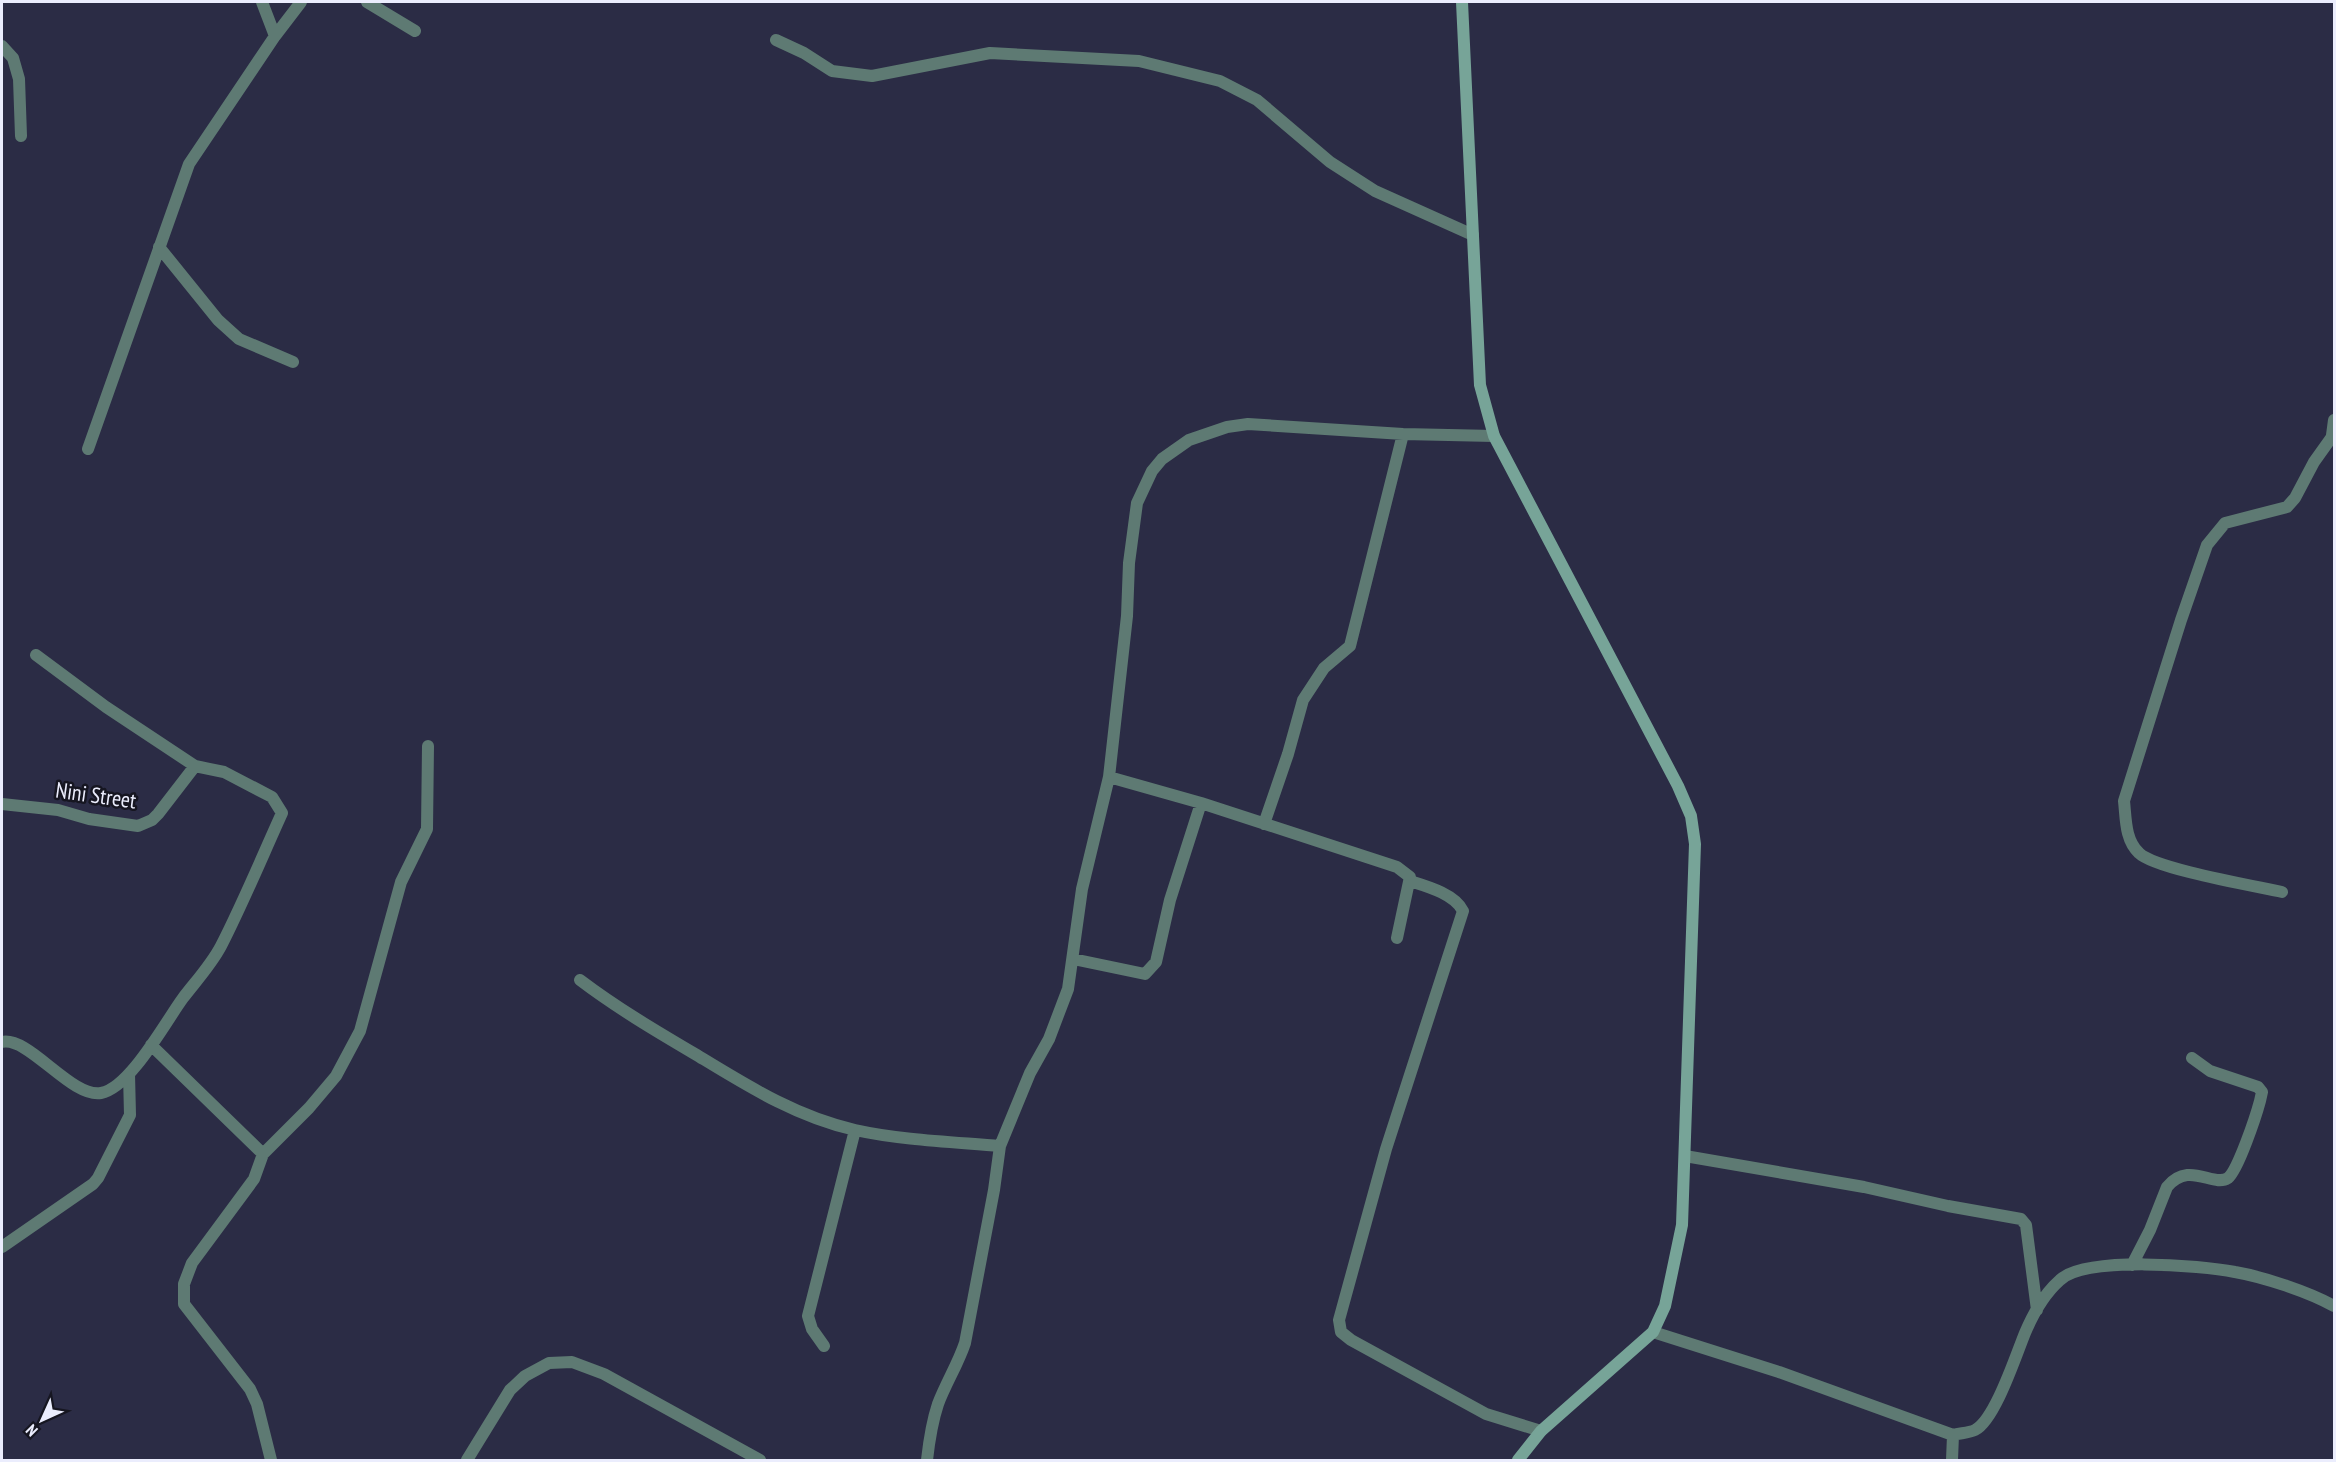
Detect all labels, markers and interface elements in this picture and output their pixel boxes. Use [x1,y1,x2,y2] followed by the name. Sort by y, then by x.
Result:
[54,775,138,815] street label: Nini Street
[12,1390,72,1450] north arrow
[21,1420,42,1441] text: N

